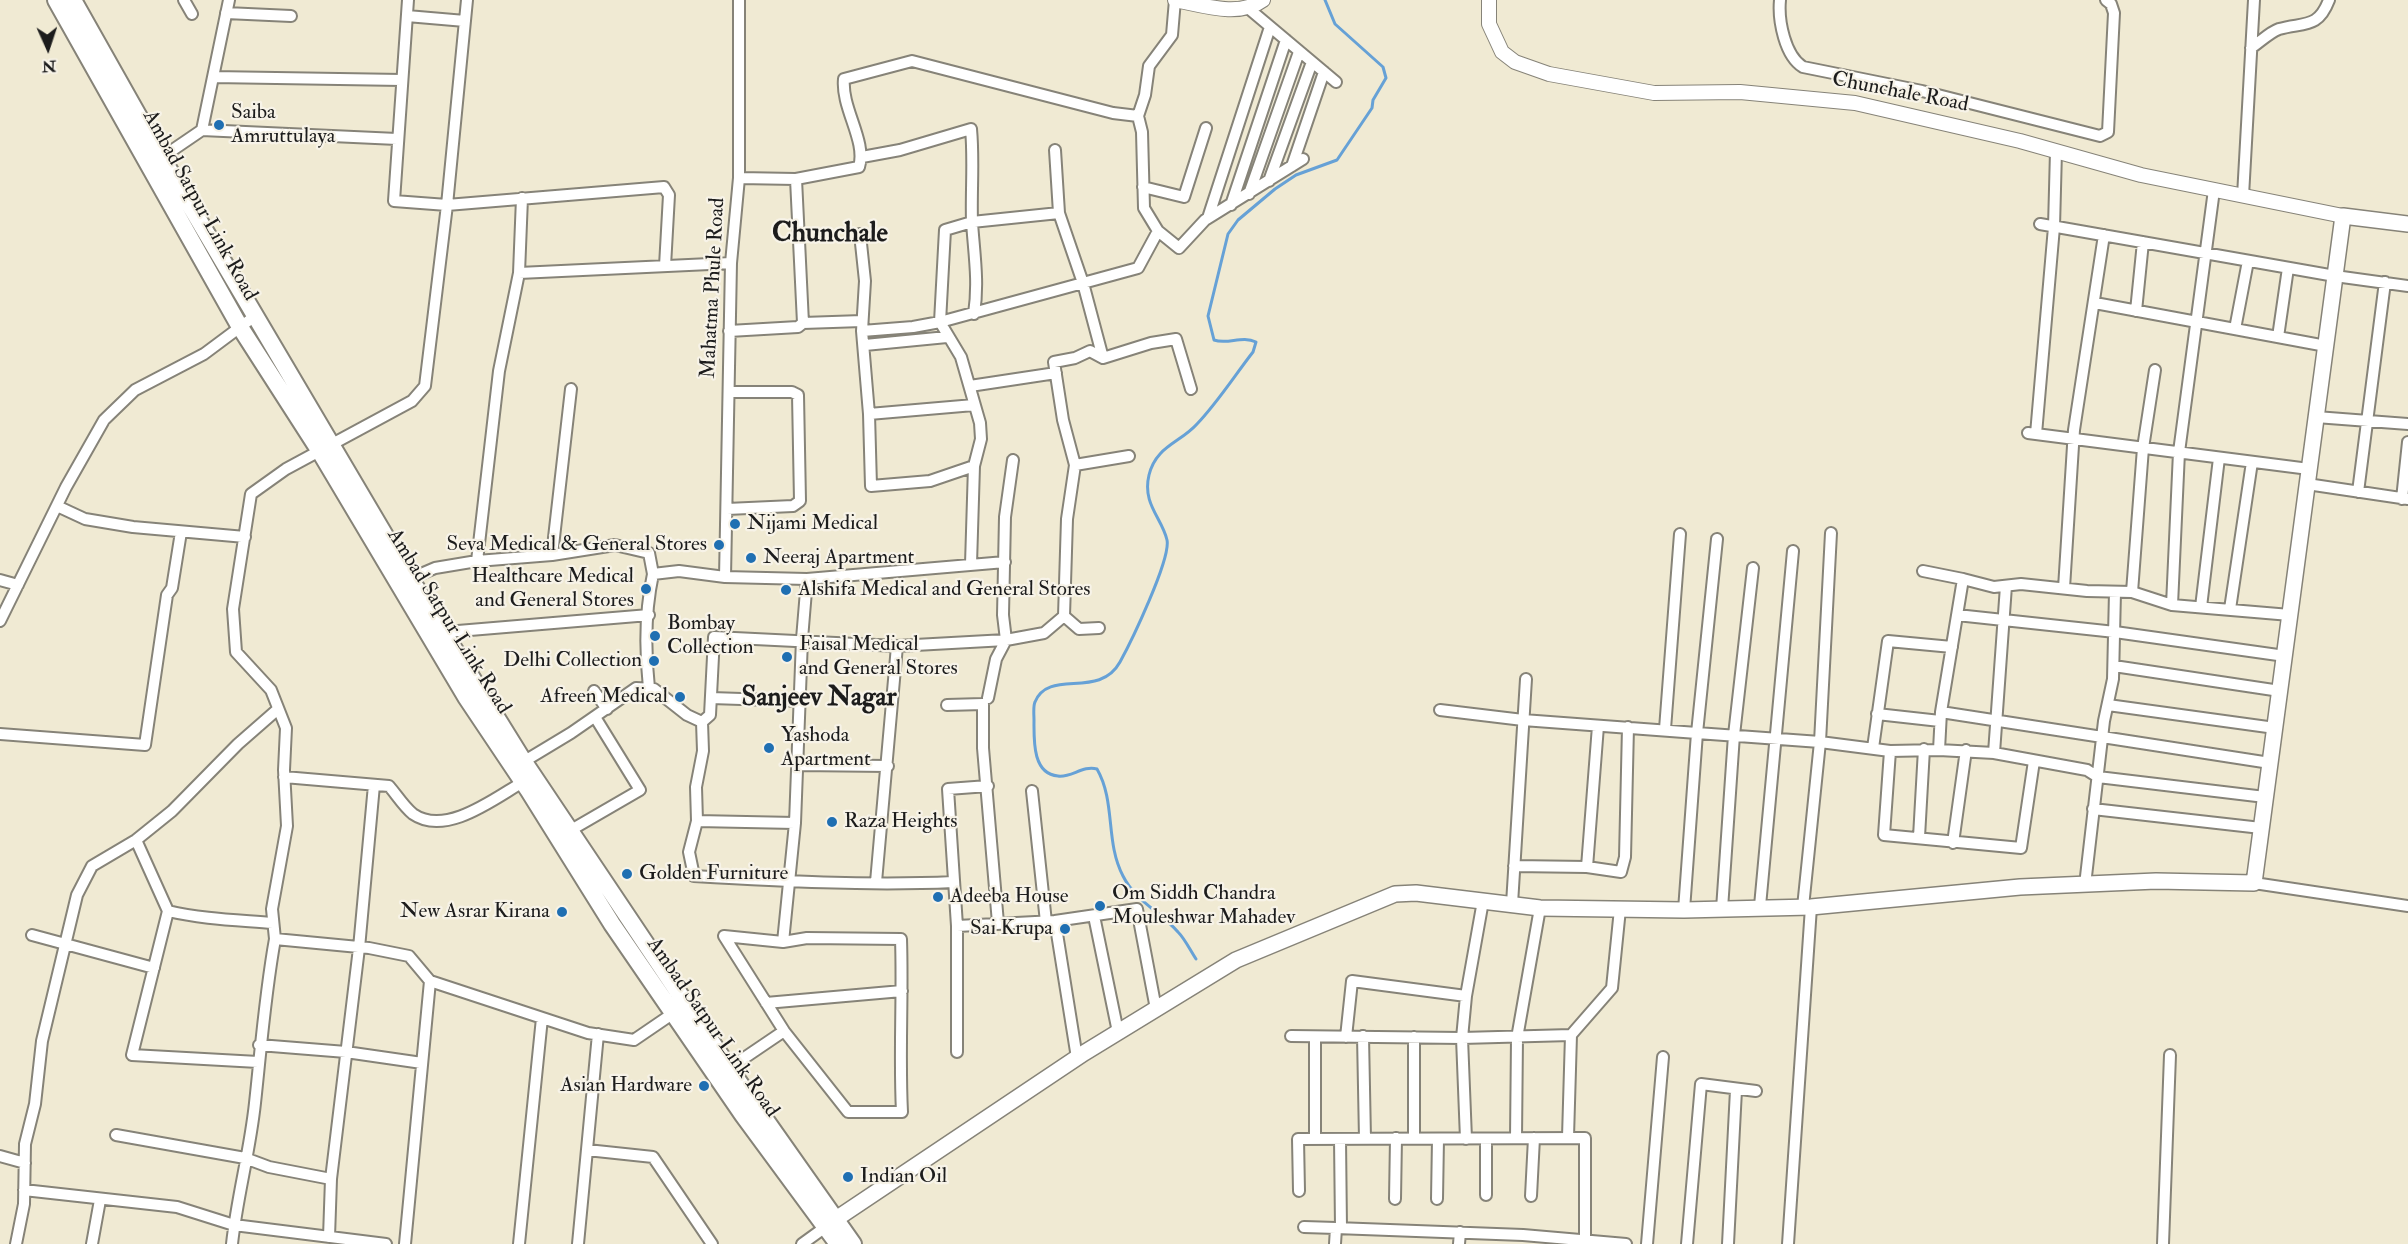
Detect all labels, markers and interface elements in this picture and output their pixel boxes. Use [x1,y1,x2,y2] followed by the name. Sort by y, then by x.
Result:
[18,18,78,78] north arrow
[41,56,57,76] text: N
[1830,67,1970,119] street label: Chunchale Road
[231,100,335,150] place label: Saiba Amruttulaya
[136,106,262,306] street label: Ambad Satpur Link Road
[212,118,226,132] marker: Saiba Amruttulaya
[697,197,731,379] street label: Mahatma Phule Road
[772,219,888,251] district label: Chunchale
[747,511,878,537] place label: Nijami Medical
[728,517,742,531] marker: Nijami Medical
[381,525,515,719] street label: Ambad Satpur Link Road
[447,532,707,558] place label: Seva Medical & General Stores
[712,538,726,552] marker: Seva Medical & General Stores
[763,545,914,571] place label: Neeraj Apartment
[744,551,758,565] marker: Neeraj Apartment
[471,564,634,614] place label: Healthcare Medical and General Stores
[798,577,1091,603] place label: Alshifa Medical and General Stores
[639,582,653,596] marker: Healthcare Medical and General Stores
[779,583,793,597] marker: Alshifa Medical and General Stores
[667,611,754,661] place label: Bombay Collection
[648,629,662,643] marker: Bombay Collection
[799,632,958,682] place label: Faisal Medical and General Stores
[503,648,642,674] place label: Delhi Collection
[780,650,794,664] marker: Faisal Medical and General Stores
[647,654,661,668] marker: Delhi Collection
[741,683,897,715] district label: Sanjeev Nagar
[540,684,668,710] place label: Afreen Medical
[673,690,687,704] marker: Afreen Medical
[781,723,871,773] place label: Yashoda Apartment
[762,741,776,755] marker: Yashoda Apartment
[844,809,957,835] place label: Raza Heights
[825,815,839,829] marker: Raza Heights
[639,861,788,887] place label: Golden Furniture
[620,867,634,881] marker: Golden Furniture
[1112,881,1295,931] place label: Om Siddh Chandra Mouleshwar Mahadev
[950,884,1068,910] place label: Adeeba House
[931,890,945,904] marker: Adeeba House
[400,899,550,925] place label: New Asrar Kirana
[1093,899,1107,913] marker: Om Siddh Chandra Mouleshwar Mahadev
[555,905,569,919] marker: New Asrar Kirana
[970,916,1053,942] place label: Sai Krupa
[1058,922,1072,936] marker: Sai Krupa
[640,933,784,1123] street label: Ambad Satpur Link Road
[560,1073,692,1099] place label: Asian Hardware
[697,1079,711,1093] marker: Asian Hardware
[860,1164,947,1190] place label: Indian Oil
[841,1170,855,1184] marker: Indian Oil

